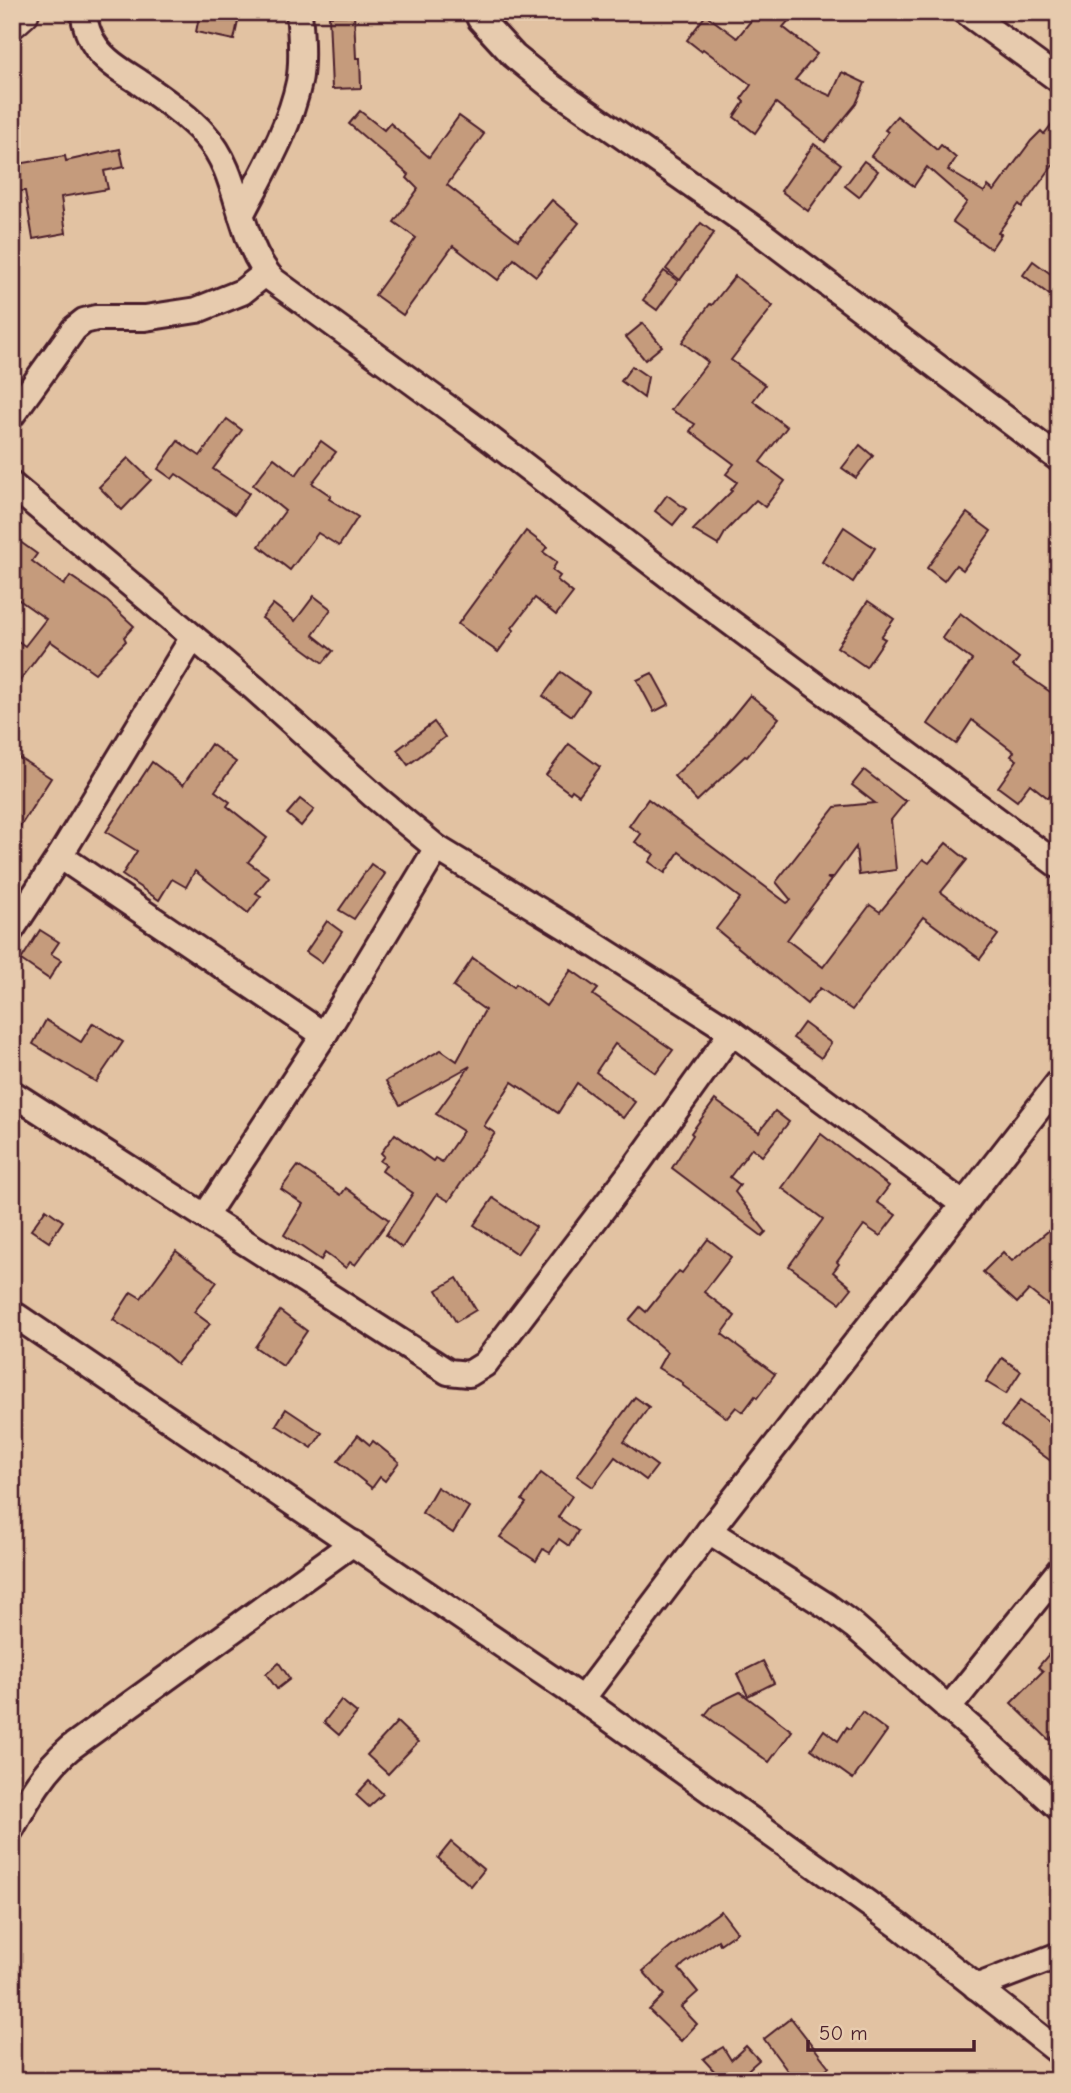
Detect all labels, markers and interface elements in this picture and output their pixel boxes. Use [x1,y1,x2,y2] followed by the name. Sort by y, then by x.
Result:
[808,2009,975,2053] scale bar
[819,2021,868,2045] text: 50 m

